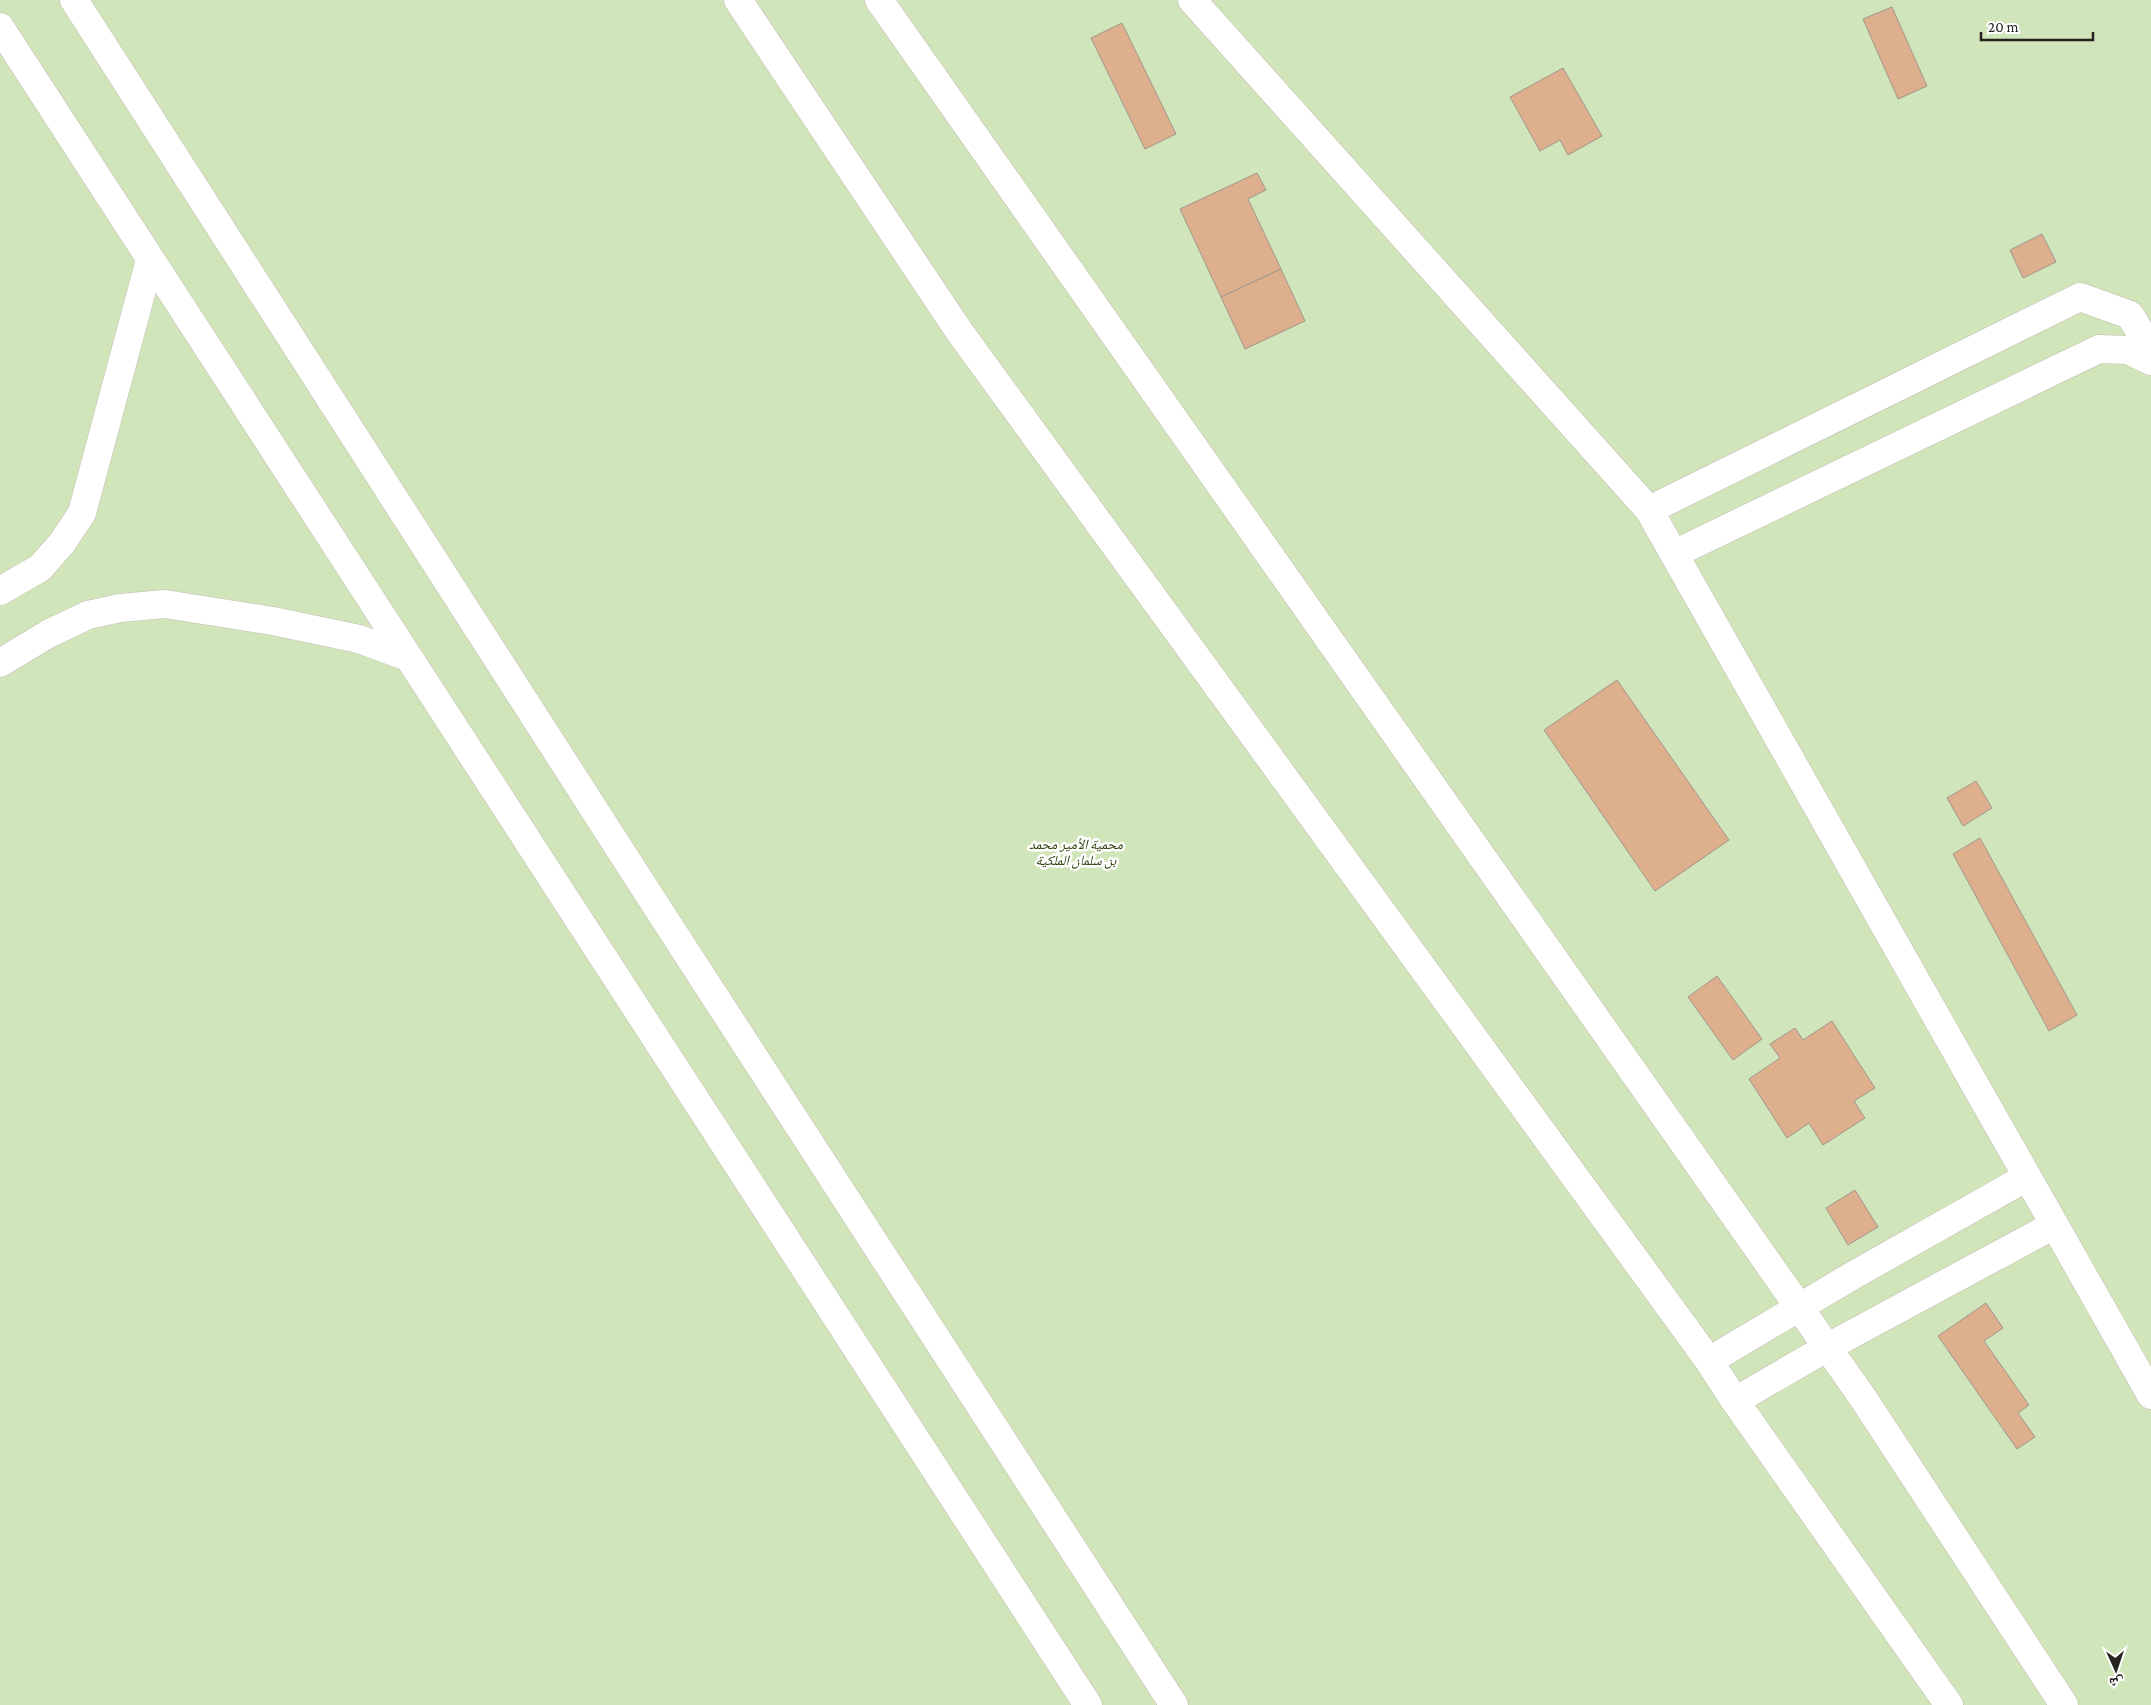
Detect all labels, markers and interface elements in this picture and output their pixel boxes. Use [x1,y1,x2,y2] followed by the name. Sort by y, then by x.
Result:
[1981,10,2094,42] scale bar
[1988,19,2019,35] text: 20 m
[1029,836,1124,869] park label: محمية الأمير محمد بن سلمان الملكية
[2091,1645,2141,1695] north arrow
[2109,1674,2125,1691] text: ش

